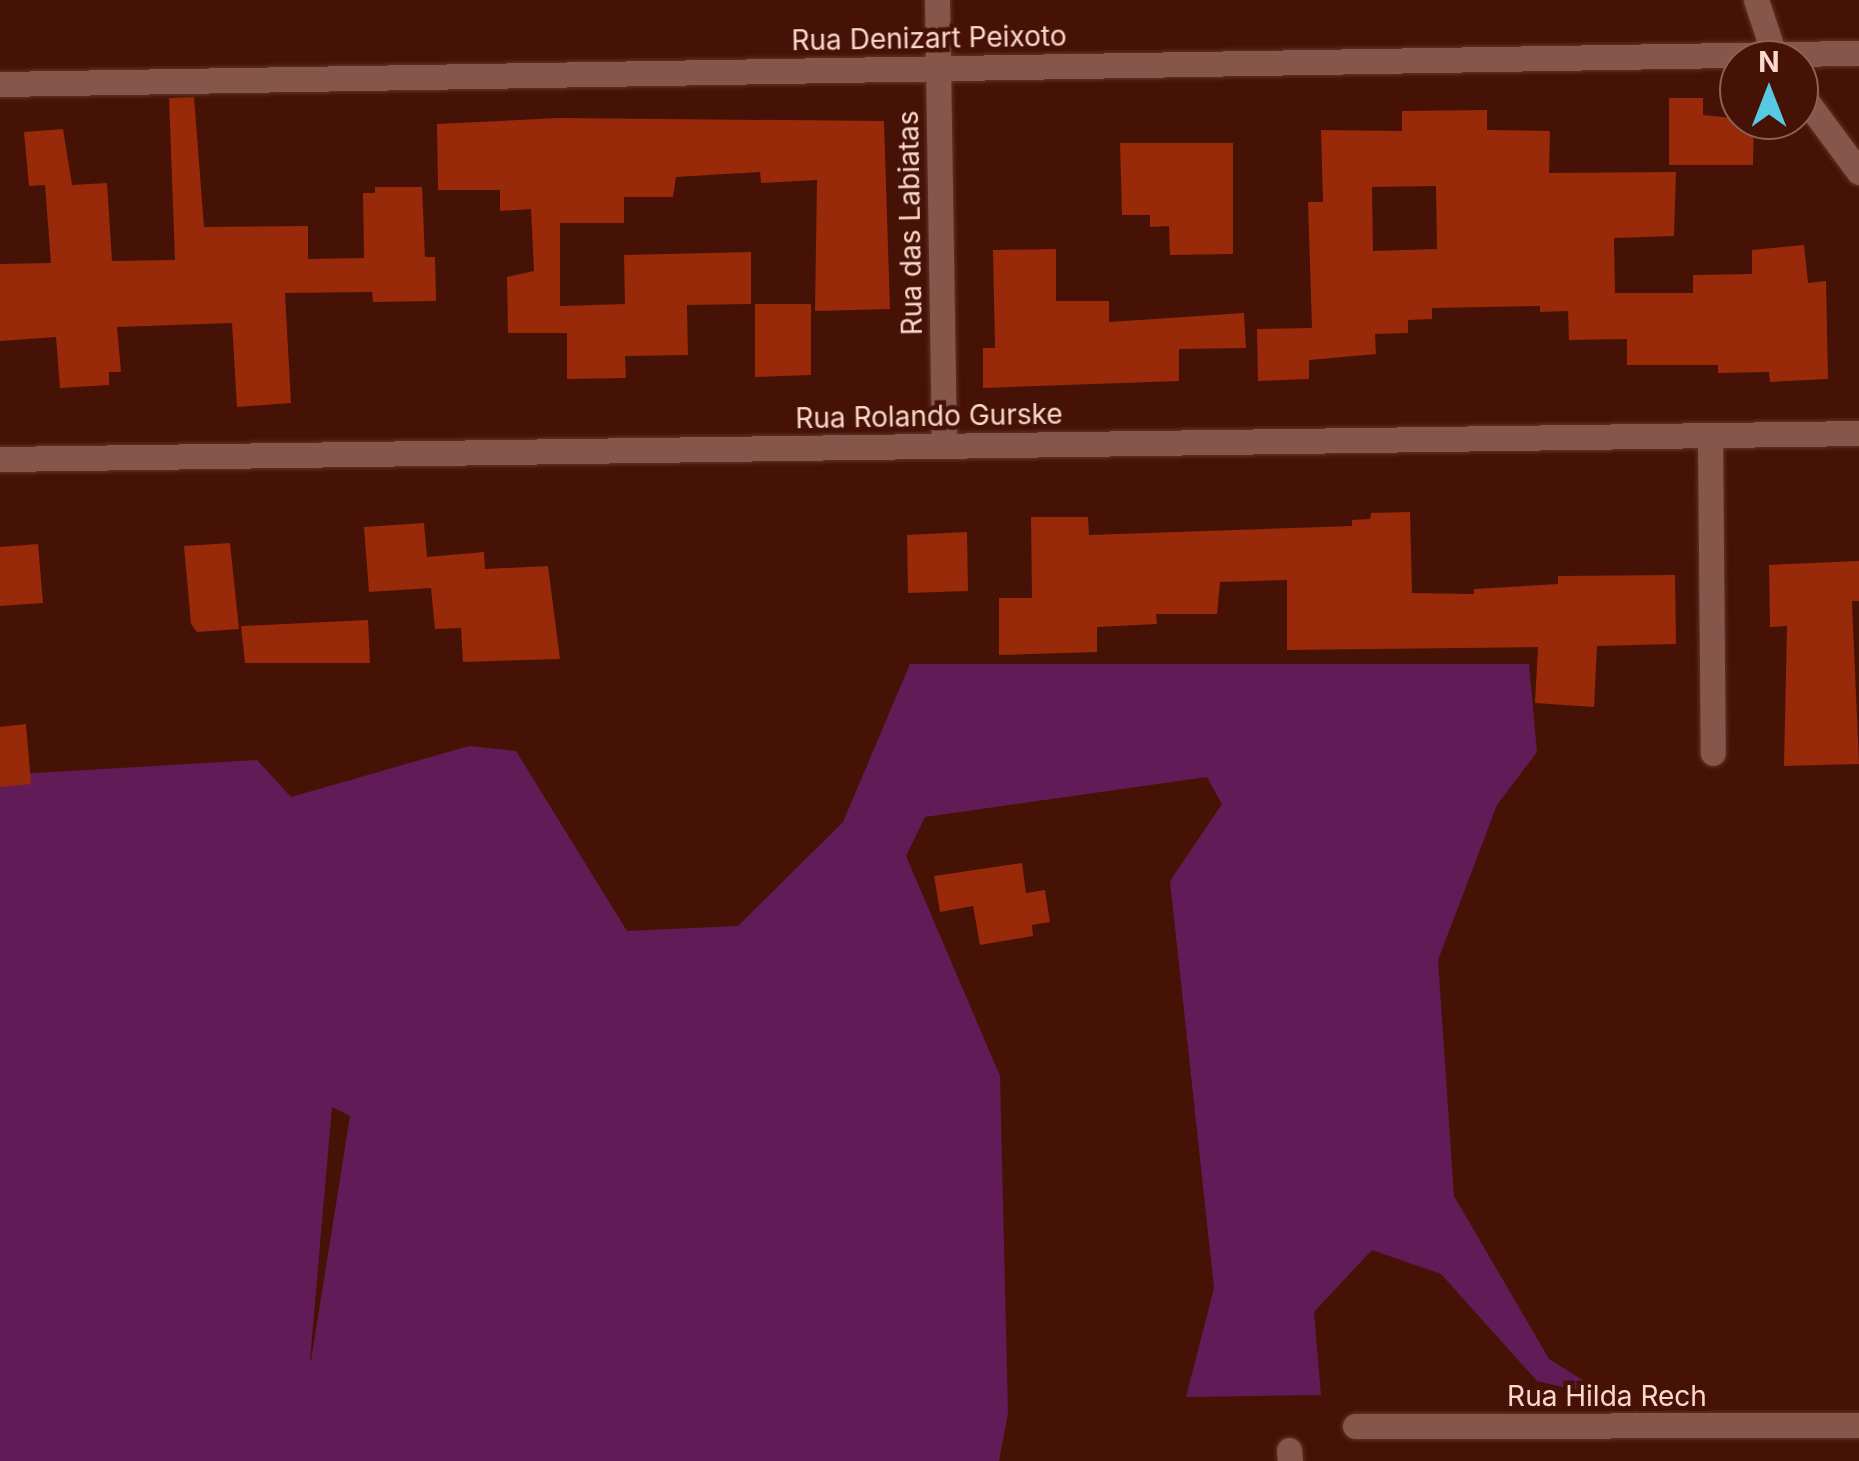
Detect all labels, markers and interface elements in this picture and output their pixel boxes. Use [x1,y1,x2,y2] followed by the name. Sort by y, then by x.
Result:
[791,19,1067,57] street label: Rua Denizart Peixoto
[1719,40,1819,140] north arrow
[1758,45,1780,79] text: N
[891,110,929,336] street label: Rua das Labiatas
[795,397,1063,435] street label: Rua Rolando Gurske
[1507,1379,1707,1413] street label: Rua Hilda Rech

